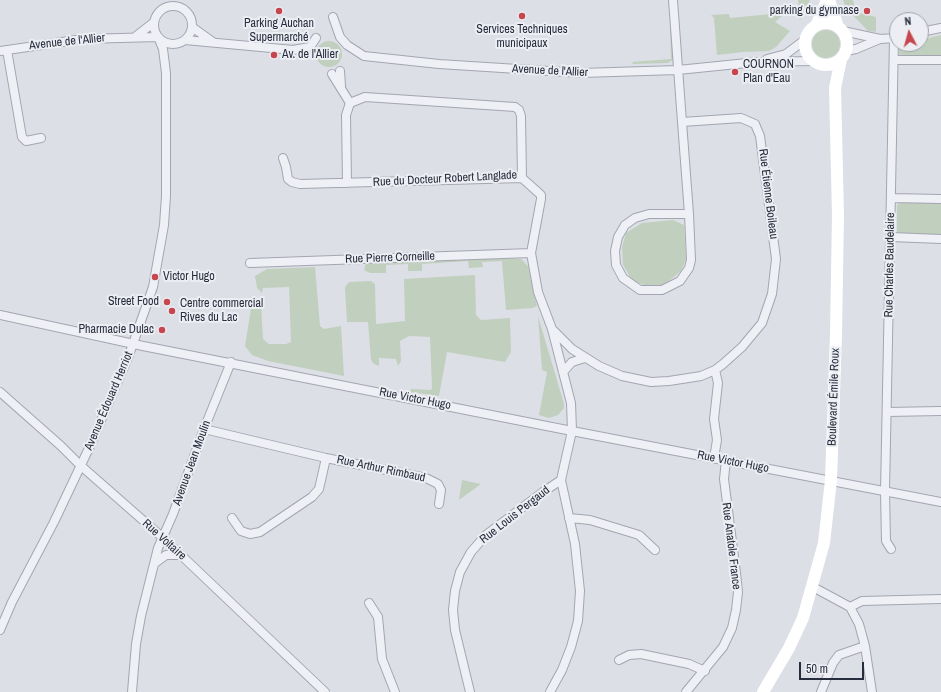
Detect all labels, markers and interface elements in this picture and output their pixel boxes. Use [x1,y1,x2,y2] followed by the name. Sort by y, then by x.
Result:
[770,4,859,18] place label: parking du gymnase
[274,6,284,16] marker: Parking Auchan Supermarché
[862,6,872,16] marker: parking du gymnase
[517,11,527,21] marker: Services Techniques municipaux
[889,12,929,52] north arrow
[904,14,912,28] text: N
[244,17,314,45] place label: Parking Auchan Supermarché
[476,23,568,51] place label: Services Techniques municipaux
[28,31,106,53] street label: Avenue de l'Allier
[282,48,338,62] place label: Av. de l'Allier
[269,50,279,60] marker: Av. de l'Allier
[743,58,794,86] place label: COURNON Plan d'Eau
[512,62,588,80] street label: Avenue de l'Allier
[730,67,740,77] marker: COURNON Plan d'Eau
[755,148,781,240] street label: Rue Étienne Boileau
[373,168,517,190] street label: Rue du Docteur Robert Langlade
[882,212,898,318] street label: Rue Charles Baudelaire
[345,249,435,267] street label: Rue Pierre Corneille
[163,270,215,284] place label: Victor Hugo
[150,272,160,282] marker: Victor Hugo
[108,295,159,309] place label: Street Food
[162,297,172,307] marker: Street Food
[180,297,263,325] place label: Centre commercial Rives du Lac
[167,306,177,316] marker: Centre commercial Rives du Lac
[79,323,154,337] place label: Pharmacie Dulac
[157,325,167,335] marker: Pharmacie Dulac
[825,348,843,446] street label: Boulevard Émile Roux
[82,349,136,453] street label: Avenue Édouard Herriot
[378,385,452,413] street label: Rue Victor Hugo
[170,418,214,508] street label: Avenue Jean Moulin
[696,448,770,476] street label: Rue Victor Hugo
[335,453,427,485] street label: Rue Arthur Rimbaud
[477,483,553,547] street label: Rue Louis Pergaud
[719,502,743,590] street label: Rue Anatole France
[139,517,189,563] street label: Rue Voltaire
[801,654,866,680] scale bar
[806,661,828,677] text: 50 m

